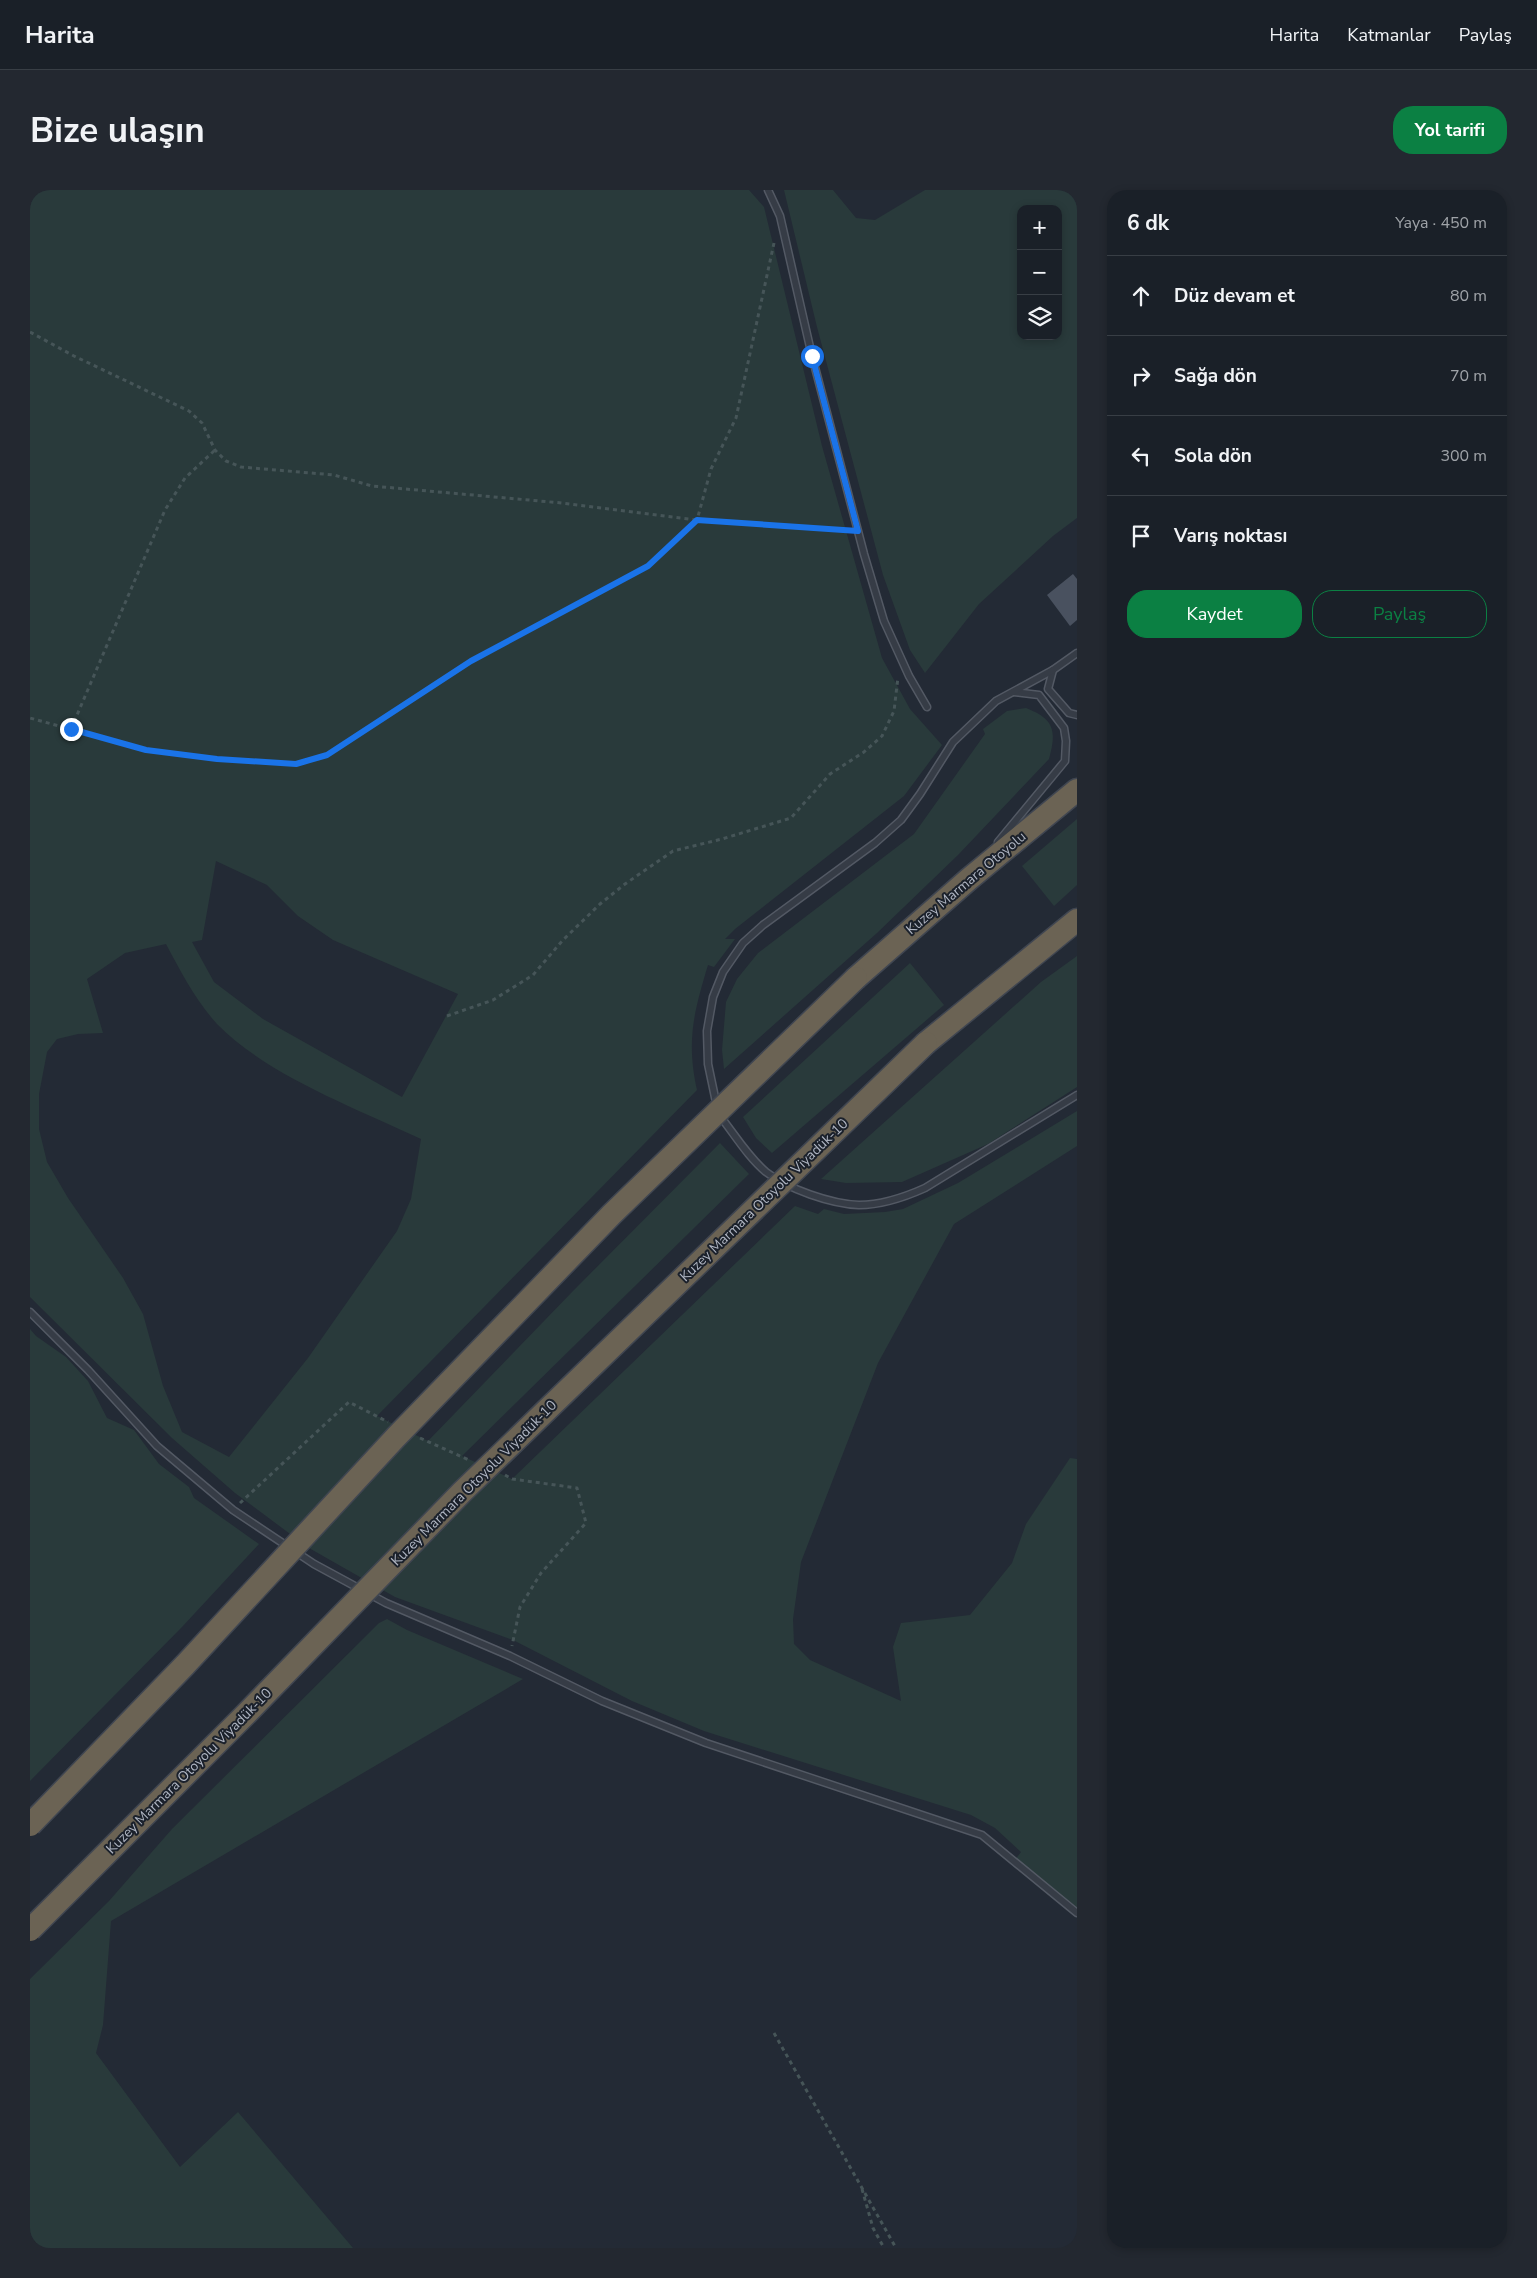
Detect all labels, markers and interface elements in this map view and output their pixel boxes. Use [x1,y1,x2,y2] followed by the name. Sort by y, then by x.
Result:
[25,19,95,51] text: Harita
[1270,23,1319,47] text: Harita
[1347,23,1431,47] text: Katmanlar
[1459,23,1512,47] text: Paylaş
[1393,106,1507,154] button: Yol tarifi
[30,107,205,154] text: Bize ulaşın
[1017,205,1062,340] map controls
[1017,205,1062,250] button: +
[1127,209,1169,237] text: 6 dk
[1395,212,1487,234] text: Yaya · 450 m
[1017,250,1062,295] button: −
[1127,282,1155,310] icon: ahead
[1174,283,1295,309] text: Düz devam et
[1450,285,1487,307] text: 80 m
[1017,295,1062,340] button: layers
[801,345,824,368] route start
[1127,362,1155,390] icon: right
[1174,363,1257,389] text: Sağa dön
[1450,365,1487,387] text: 70 m
[1127,442,1155,470] icon: left
[1174,443,1252,469] text: Sola dön
[1440,445,1487,467] text: 300 m
[1127,522,1155,550] icon: arrive
[1174,523,1287,549] text: Varış noktası
[1127,590,1302,638] button: Kaydet
[1312,590,1487,638] button: Paylaş
[60,718,83,741] route end
[902,827,1030,939] street label: Kuzey Marmara Otoyolu
[676,1114,852,1286] street label: Kuzey Marmara Otoyolu Viyadük-10
[387,1396,561,1570] street label: Kuzey Marmara Otoyolu Viyadük-10
[102,1684,276,1858] street label: Kuzey Marmara Otoyolu Viyadük-10

